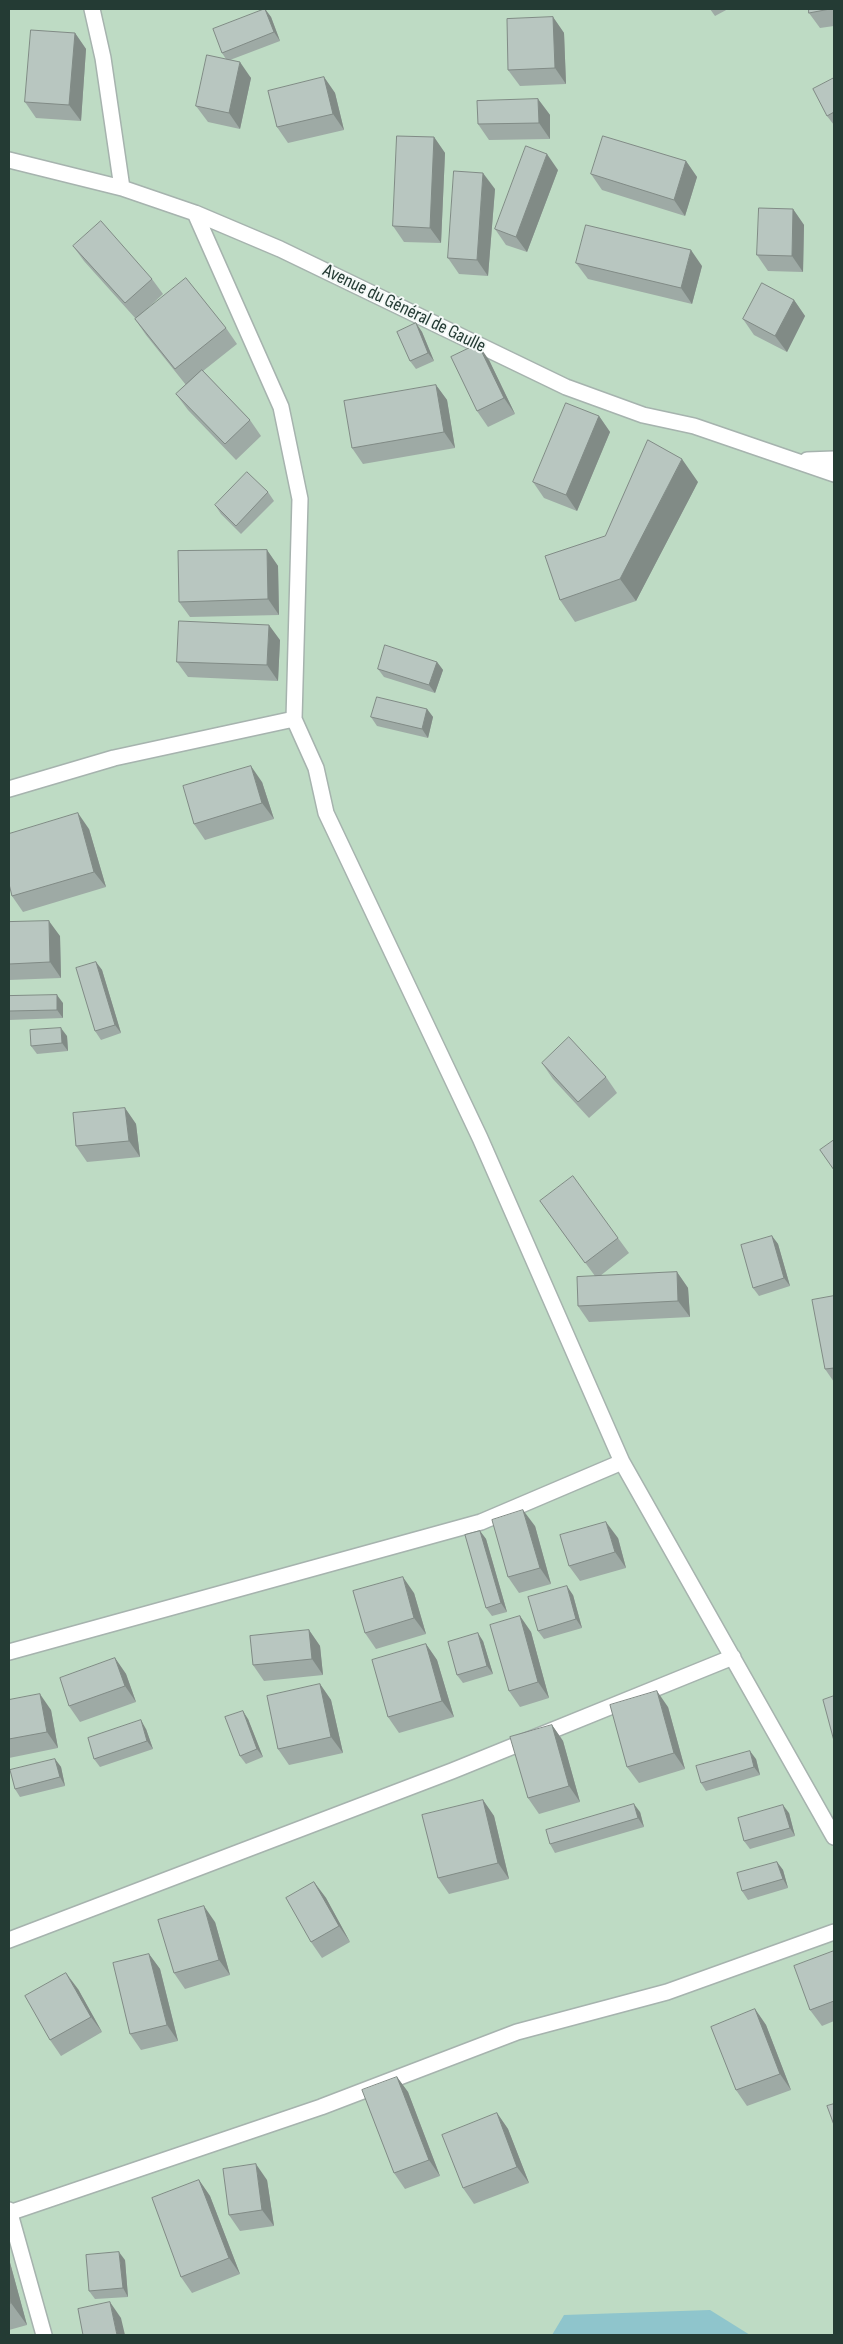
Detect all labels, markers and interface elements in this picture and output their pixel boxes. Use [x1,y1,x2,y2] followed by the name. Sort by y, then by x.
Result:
[319,260,489,358] street label: Avenue du Général de Gaulle

